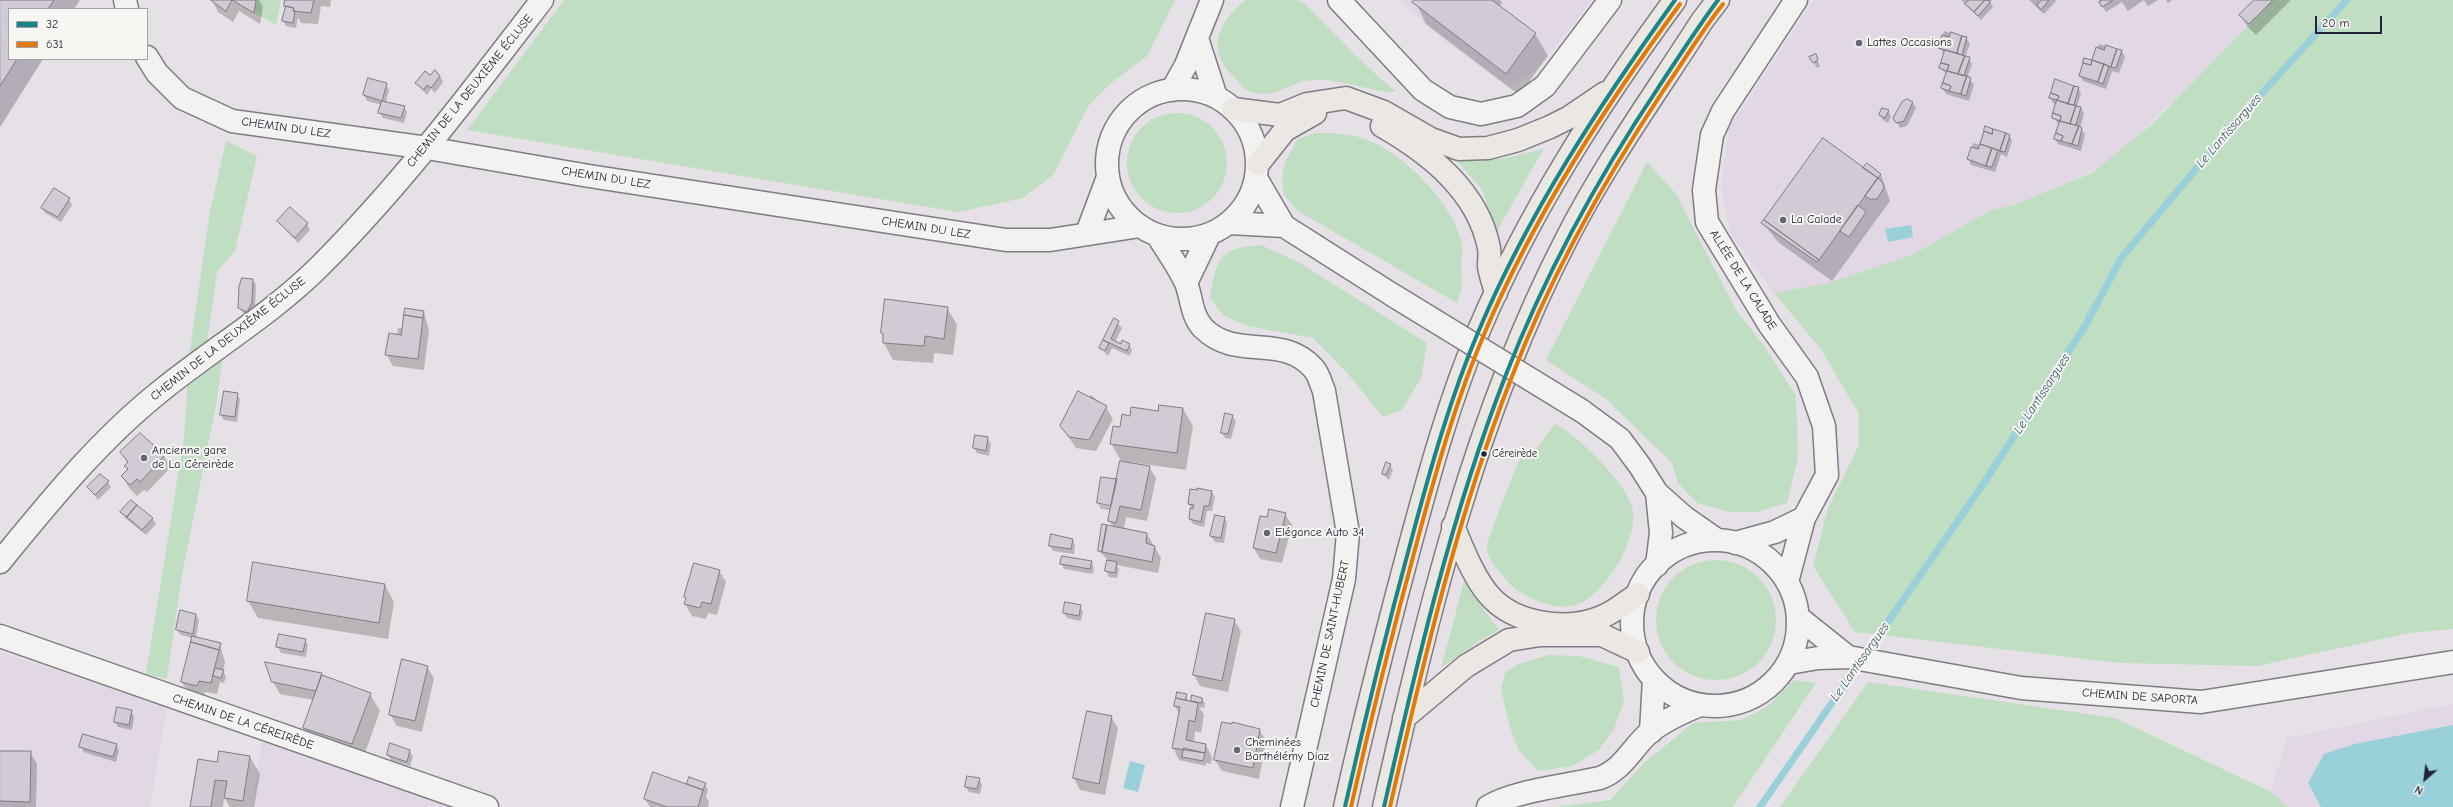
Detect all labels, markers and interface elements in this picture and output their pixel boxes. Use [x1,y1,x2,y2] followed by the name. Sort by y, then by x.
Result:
[8,8,148,60] legend
[2317,8,2384,34] scale bar
[404,12,536,170] street label: CHEMIN DE LA DEUXIÈME ÉCLUSE
[2322,16,2350,30] text: 20 m
[46,17,58,31] text: 32
[1867,36,1952,50] place label: Lattes Occasions
[46,37,63,51] text: 631
[1854,38,1864,48] marker: Lattes Occasions
[2193,91,2265,171] water label: Le Lantissargues
[240,115,332,141] street label: CHEMIN DU LEZ
[560,164,652,192] street label: CHEMIN DU LEZ
[1791,213,1842,227] place label: La Calade
[880,214,972,242] street label: CHEMIN DU LEZ
[1778,215,1788,225] marker: La Calade
[1706,227,1780,333] street label: ALLÉE DE LA CALADE
[148,274,308,404] street label: CHEMIN DE LA DEUXIÈME ÉCLUSE
[2010,351,2074,437] water label: Le Lantissargues
[152,444,234,472] place label: Ancienne gare de La Céreirède
[1492,447,1537,461] place label: Céreirède
[1479,449,1489,459] marker: Céreirède
[139,453,149,463] marker: Ancienne gare de La Céreirède
[1275,526,1364,540] place label: Elégance Auto 34
[1262,528,1272,538] marker: Elégance Auto 34
[1307,559,1353,709] street label: CHEMIN DE SAINT-HUBERT
[1827,620,1893,704] water label: Le Lantissargues
[2082,686,2198,708] street label: CHEMIN DE SAPORTA
[170,691,316,753] street label: CHEMIN DE LA CÉREIRÈDE
[1245,736,1329,764] place label: Cheminées Barthélémy Diaz
[1232,745,1242,755] marker: Cheminées Barthélémy Diaz
[2405,759,2445,799] north arrow
[2413,783,2425,797] text: N

